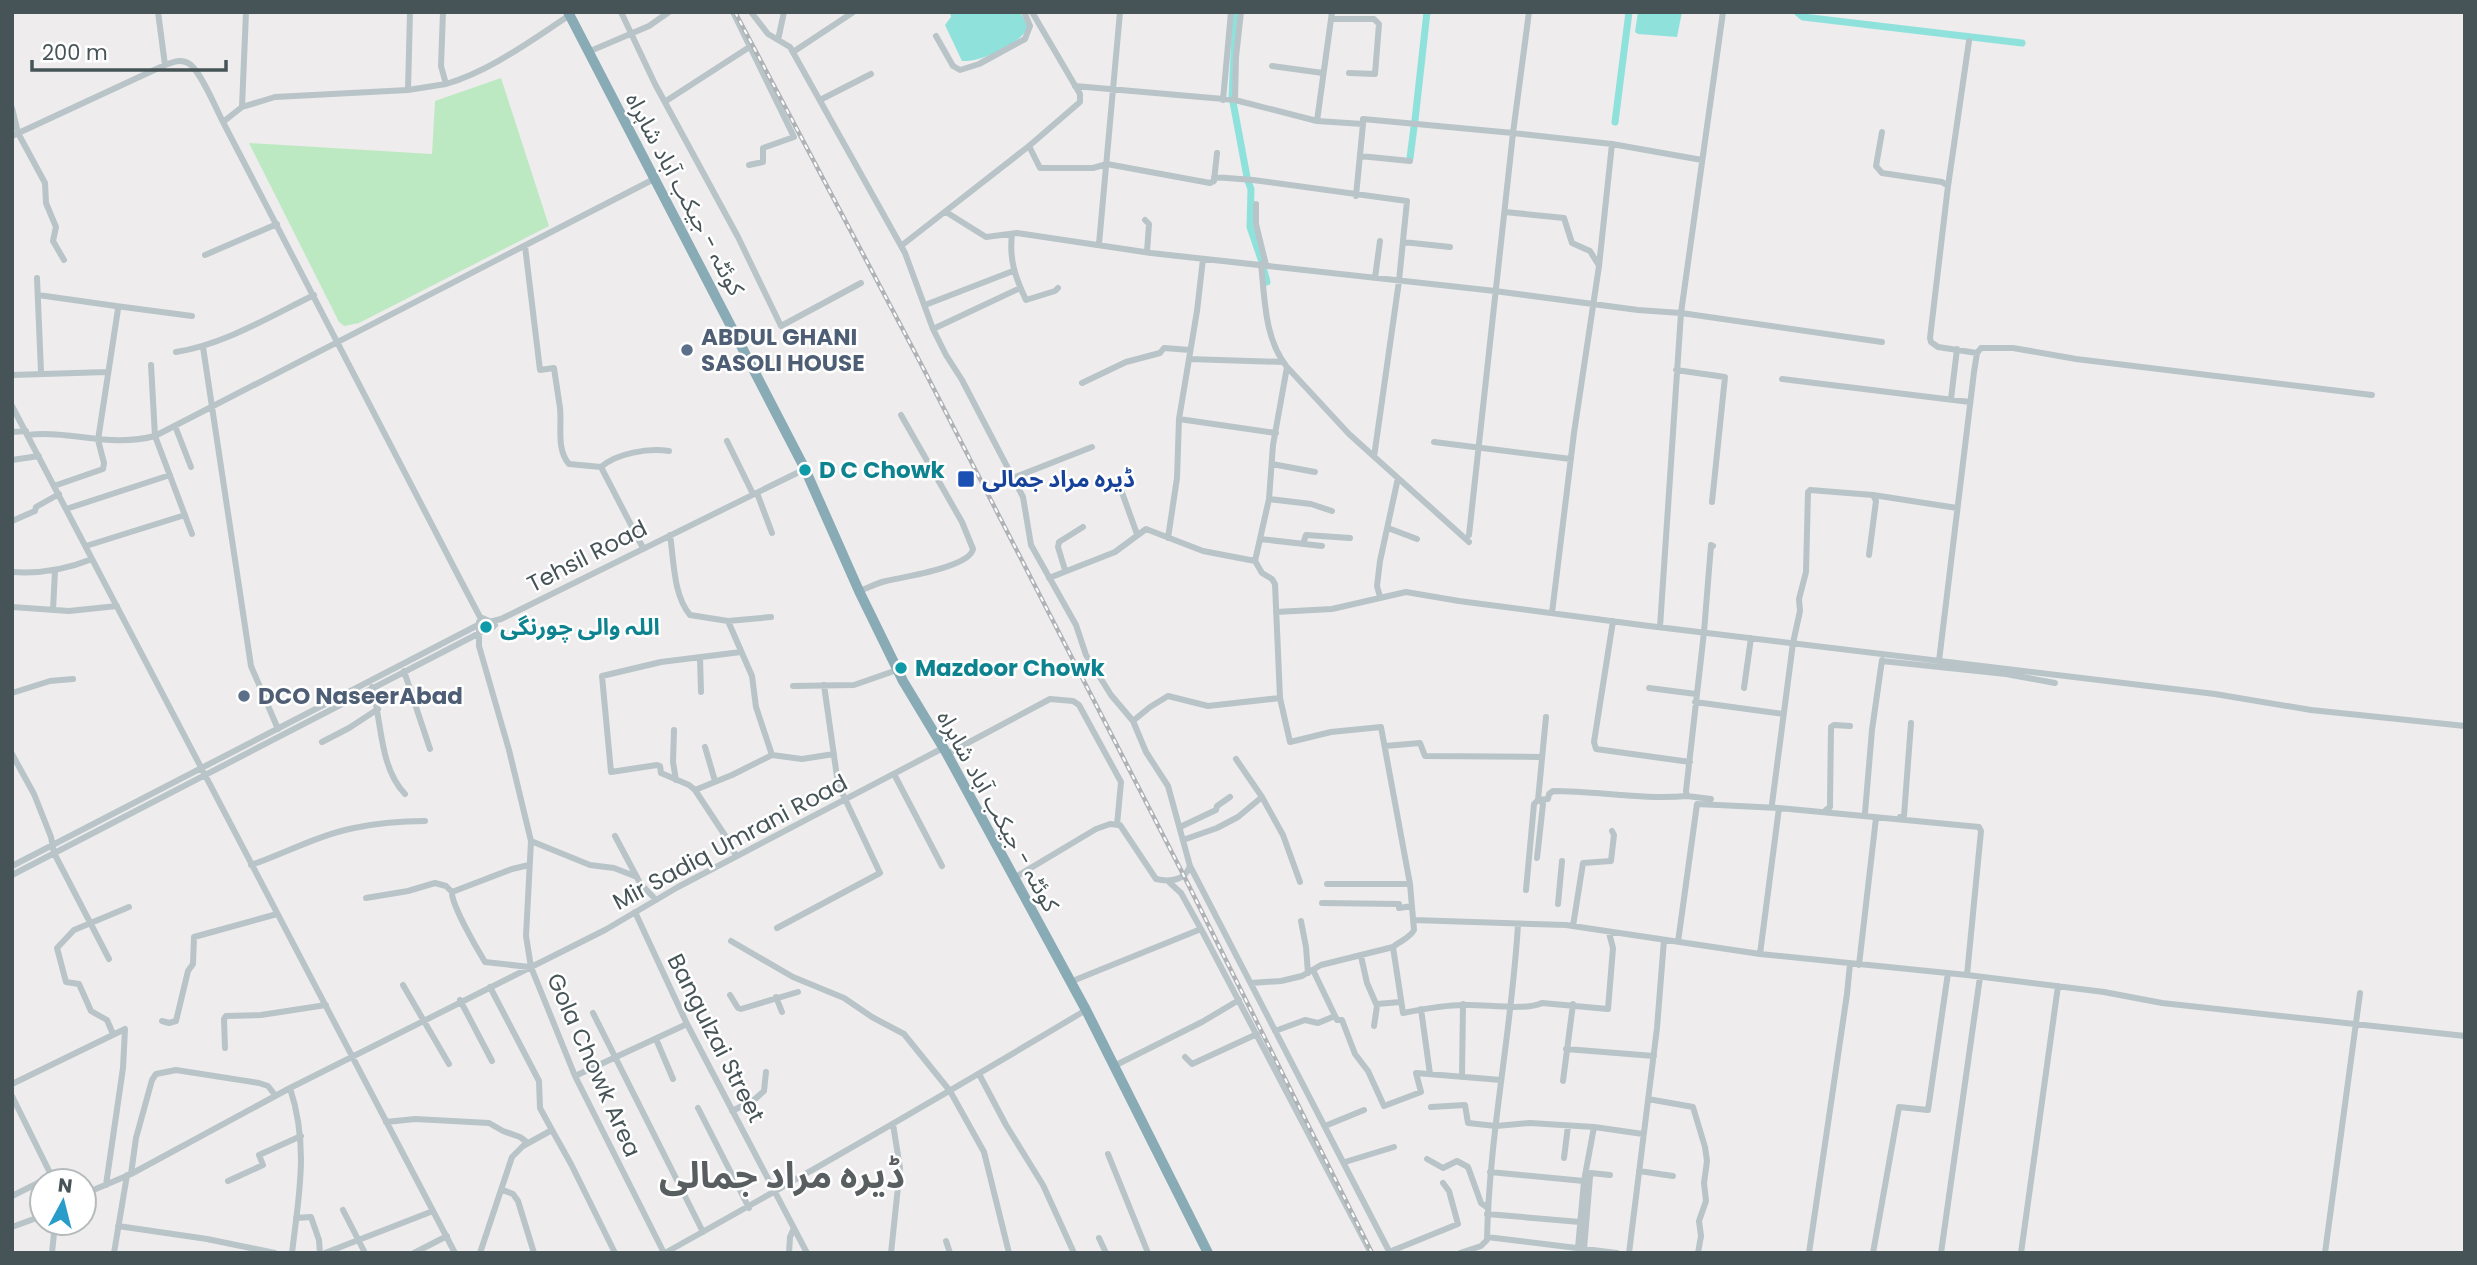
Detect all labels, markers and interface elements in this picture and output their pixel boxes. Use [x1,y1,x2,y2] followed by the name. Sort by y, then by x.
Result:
[32,28,226,72] scale bar
[42,38,108,67] text: 200 m
[618,87,752,302] street label: کوئٹہ - جیکب آباد شاہراہ
[701,321,865,379] place label: ABDUL GHANI SASOLI HOUSE
[679,342,695,358] marker: ABDUL GHANI SASOLI HOUSE
[819,454,946,486] place label: D C Chowk
[797,462,813,478] marker: D C Chowk
[982,463,1135,495] place label: ڈیرہ مراد جمالی
[956,469,976,489] marker: ڈیرہ مراد جمالی
[522,512,652,600] street label: Tehsil Road
[500,611,660,643] place label: اللہ والی چورنگی
[478,619,494,635] marker: اللہ والی چورنگی
[915,652,1105,684] place label: Mazdoor Chowk
[893,660,909,676] marker: Mazdoor Chowk
[258,680,463,712] place label: DCO NaseerAbad
[236,688,252,704] marker: DCO NaseerAbad
[929,704,1067,918] street label: کوئٹہ - جیکب آباد شاہراہ
[607,766,853,918] street label: Mir Sadiq Umrani Road
[660,948,772,1128] street label: Bangulzai Street
[539,968,649,1162] street label: Gola Chowk Area
[659,1149,905,1201] district label: ڈیرہ مراد جمالی
[28,1167,98,1237] north arrow
[56,1171,74,1200] text: N

